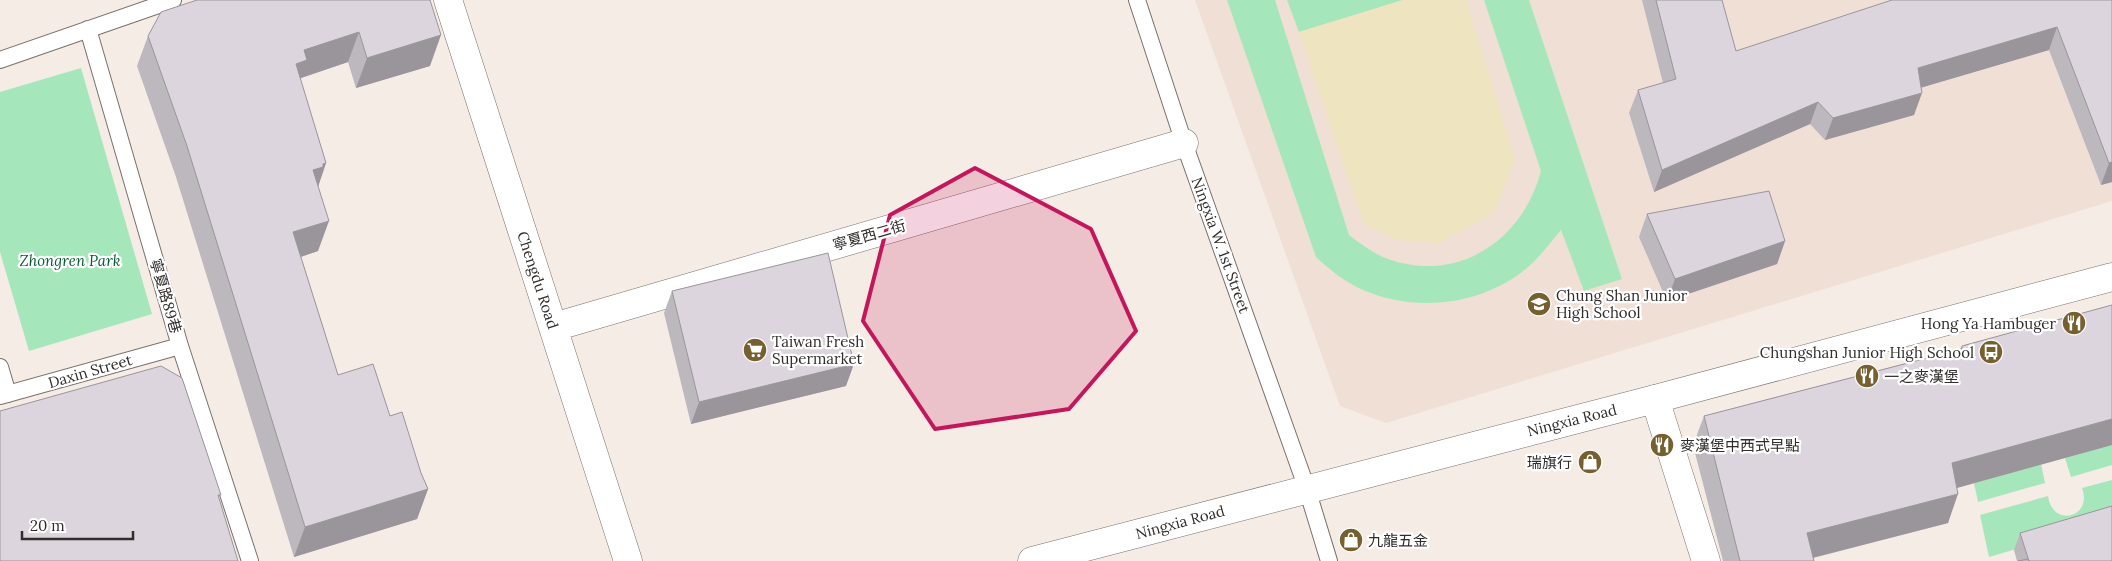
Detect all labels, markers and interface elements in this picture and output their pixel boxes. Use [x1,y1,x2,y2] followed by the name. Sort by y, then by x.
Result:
[1188,174,1254,316] street label: Ningxia W. 1st Street
[830,216,908,254] street label: 寧夏西二街
[513,229,563,331] street label: Chengdu Road
[19,251,121,270] park label: Zhongren Park
[146,256,186,336] street label: 寧夏路89巷
[1556,286,1688,322] place label: Chung Shan Junior High School
[1526,291,1552,317] school or university icon: Chung Shan Junior High School
[2061,310,2087,336] restaurant icon: Hong Ya Hambuger
[1921,314,2056,333] place label: Hong Ya Hambuger
[772,332,864,368] place label: Taiwan Fresh Supermarket
[742,337,768,363] supermarket icon: Taiwan Fresh Supermarket
[1978,339,2004,365] bus stop icon: Chungshan Junior High School
[1760,343,1974,362] place label: Chungshan Junior High School
[46,350,134,392] street label: Daxin Street
[1854,363,1880,389] restaurant icon: 一之麥漢堡
[1884,367,1959,386] place label: 一之麥漢堡
[1525,400,1619,440] street label: Ningxia Road
[1649,432,1675,458] restaurant icon: 麥漢堡中西式早點
[1680,436,1800,455] place label: 麥漢堡中西式早點
[1577,449,1603,475] shop icon: 瑞旗行
[1527,453,1572,472] place label: 瑞旗行
[1133,501,1227,543] street label: Ningxia Road
[22,508,134,540] scale bar
[30,516,65,535] text: 20 m
[1338,527,1364,553] shop icon: 九龍五金
[1368,531,1428,550] place label: 九龍五金

